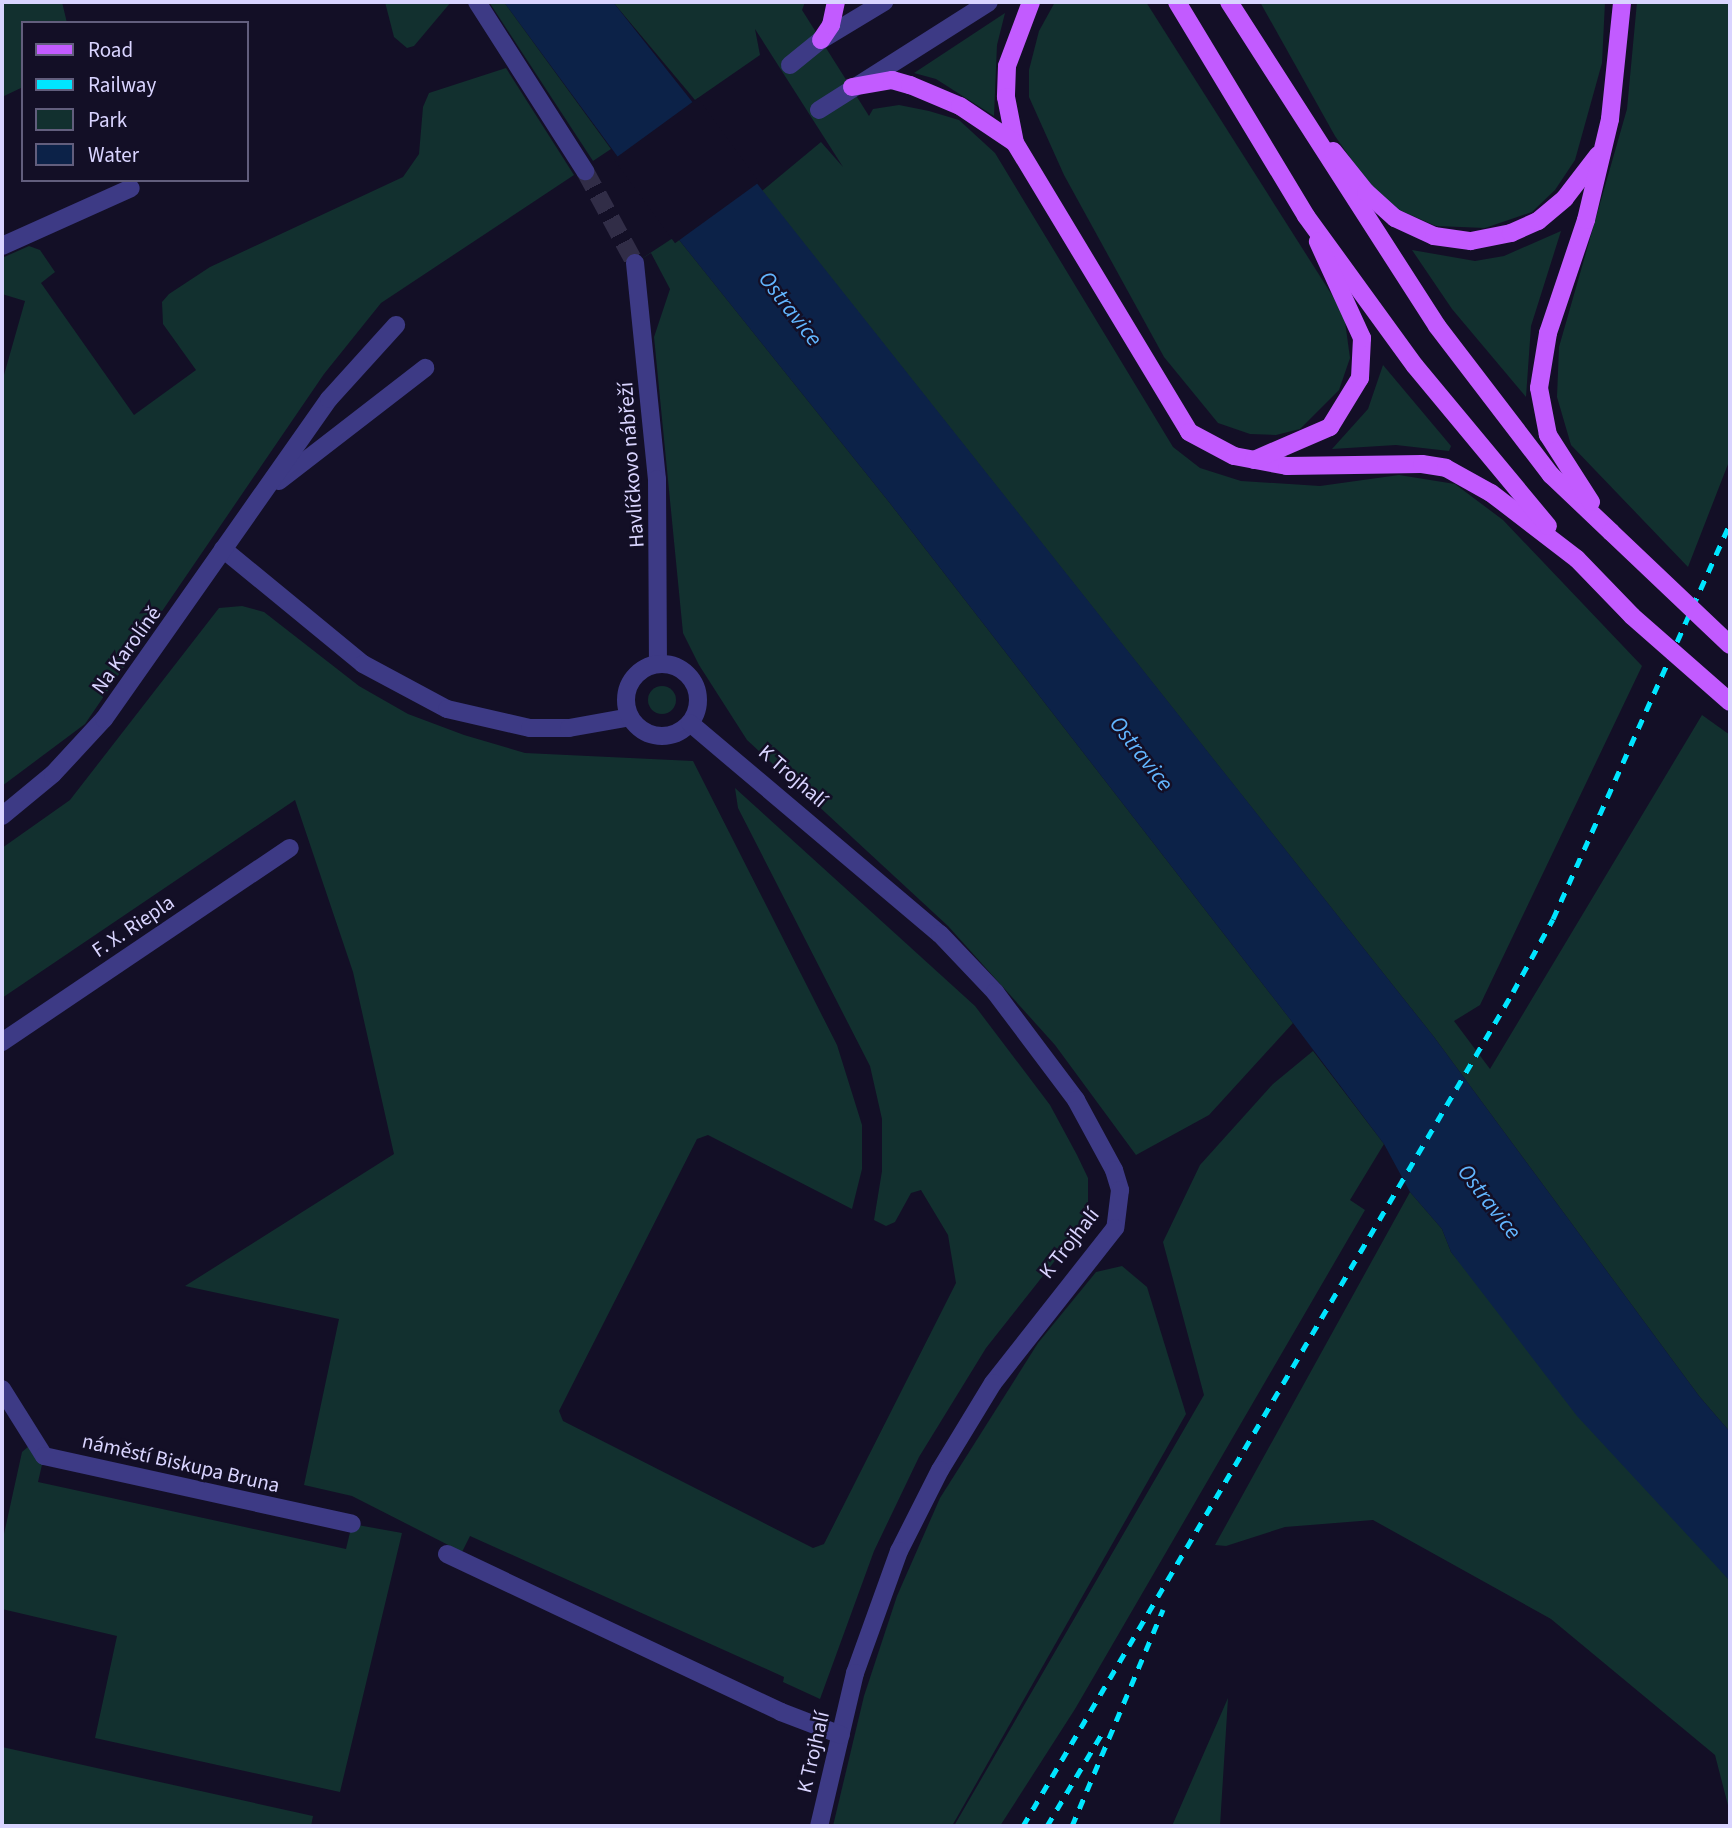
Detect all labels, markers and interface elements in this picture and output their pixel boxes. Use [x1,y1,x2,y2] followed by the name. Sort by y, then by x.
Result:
[21,21,248,182] legend
[88,35,133,65] text: Road
[88,70,156,100] text: Railway
[88,105,127,135] text: Park
[88,140,139,170] text: Water
[752,266,828,352] water label: Ostravice
[613,381,649,549] street label: Havlíčkovo nábřeží
[86,601,166,699] street label: Na Karolíně
[1103,711,1179,797] water label: Ostravice
[753,739,833,813] street label: K Trojhalí
[87,889,179,963] street label: F. X. Riepla
[1451,1159,1527,1245] water label: Ostravice
[1034,1203,1104,1283] street label: K Trojhalí
[80,1428,282,1498] street label: náměstí Biskupa Bruna
[791,1709,835,1795] street label: K Trojhalí

